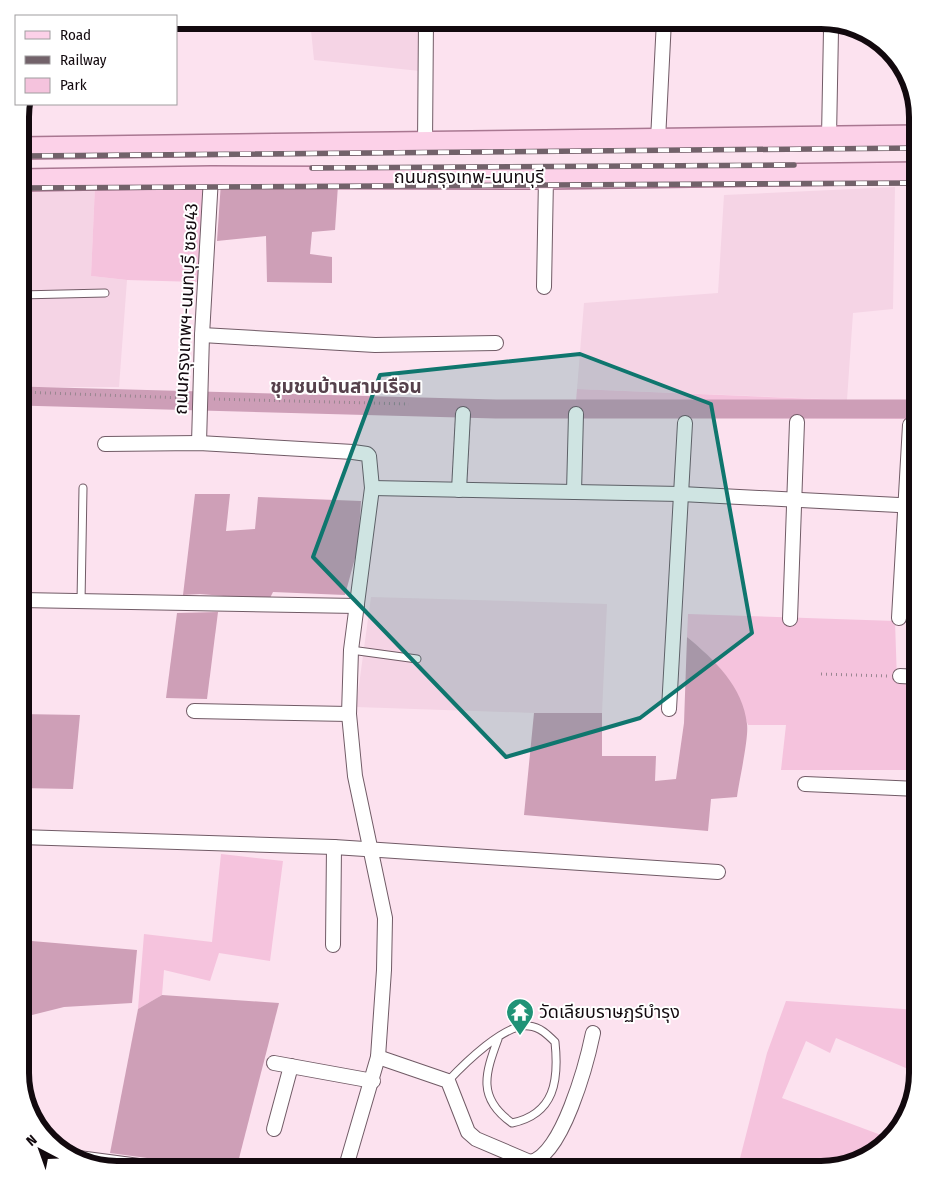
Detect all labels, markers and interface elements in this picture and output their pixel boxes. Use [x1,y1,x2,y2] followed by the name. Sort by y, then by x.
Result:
[15,15,178,105] legend
[60,26,91,44] text: Road
[60,51,107,69] text: Railway
[60,76,87,94] text: Park
[394,166,544,188] street label: ถนนกรุงเทพ-นนทบุรี
[169,203,203,415] street label: ถนนกรุงเทพฯ-นนทบุรี ซอย43
[270,375,422,398] district label: ชุมชนบ้านสามเรือน
[505,997,535,1036] temple icon: วัดเลียบราษฏร์บำรุง
[539,1001,680,1023] place label: วัดเลียบราษฏร์บำรุง
[15,1125,65,1175] north arrow
[23,1131,41,1150] text: N

